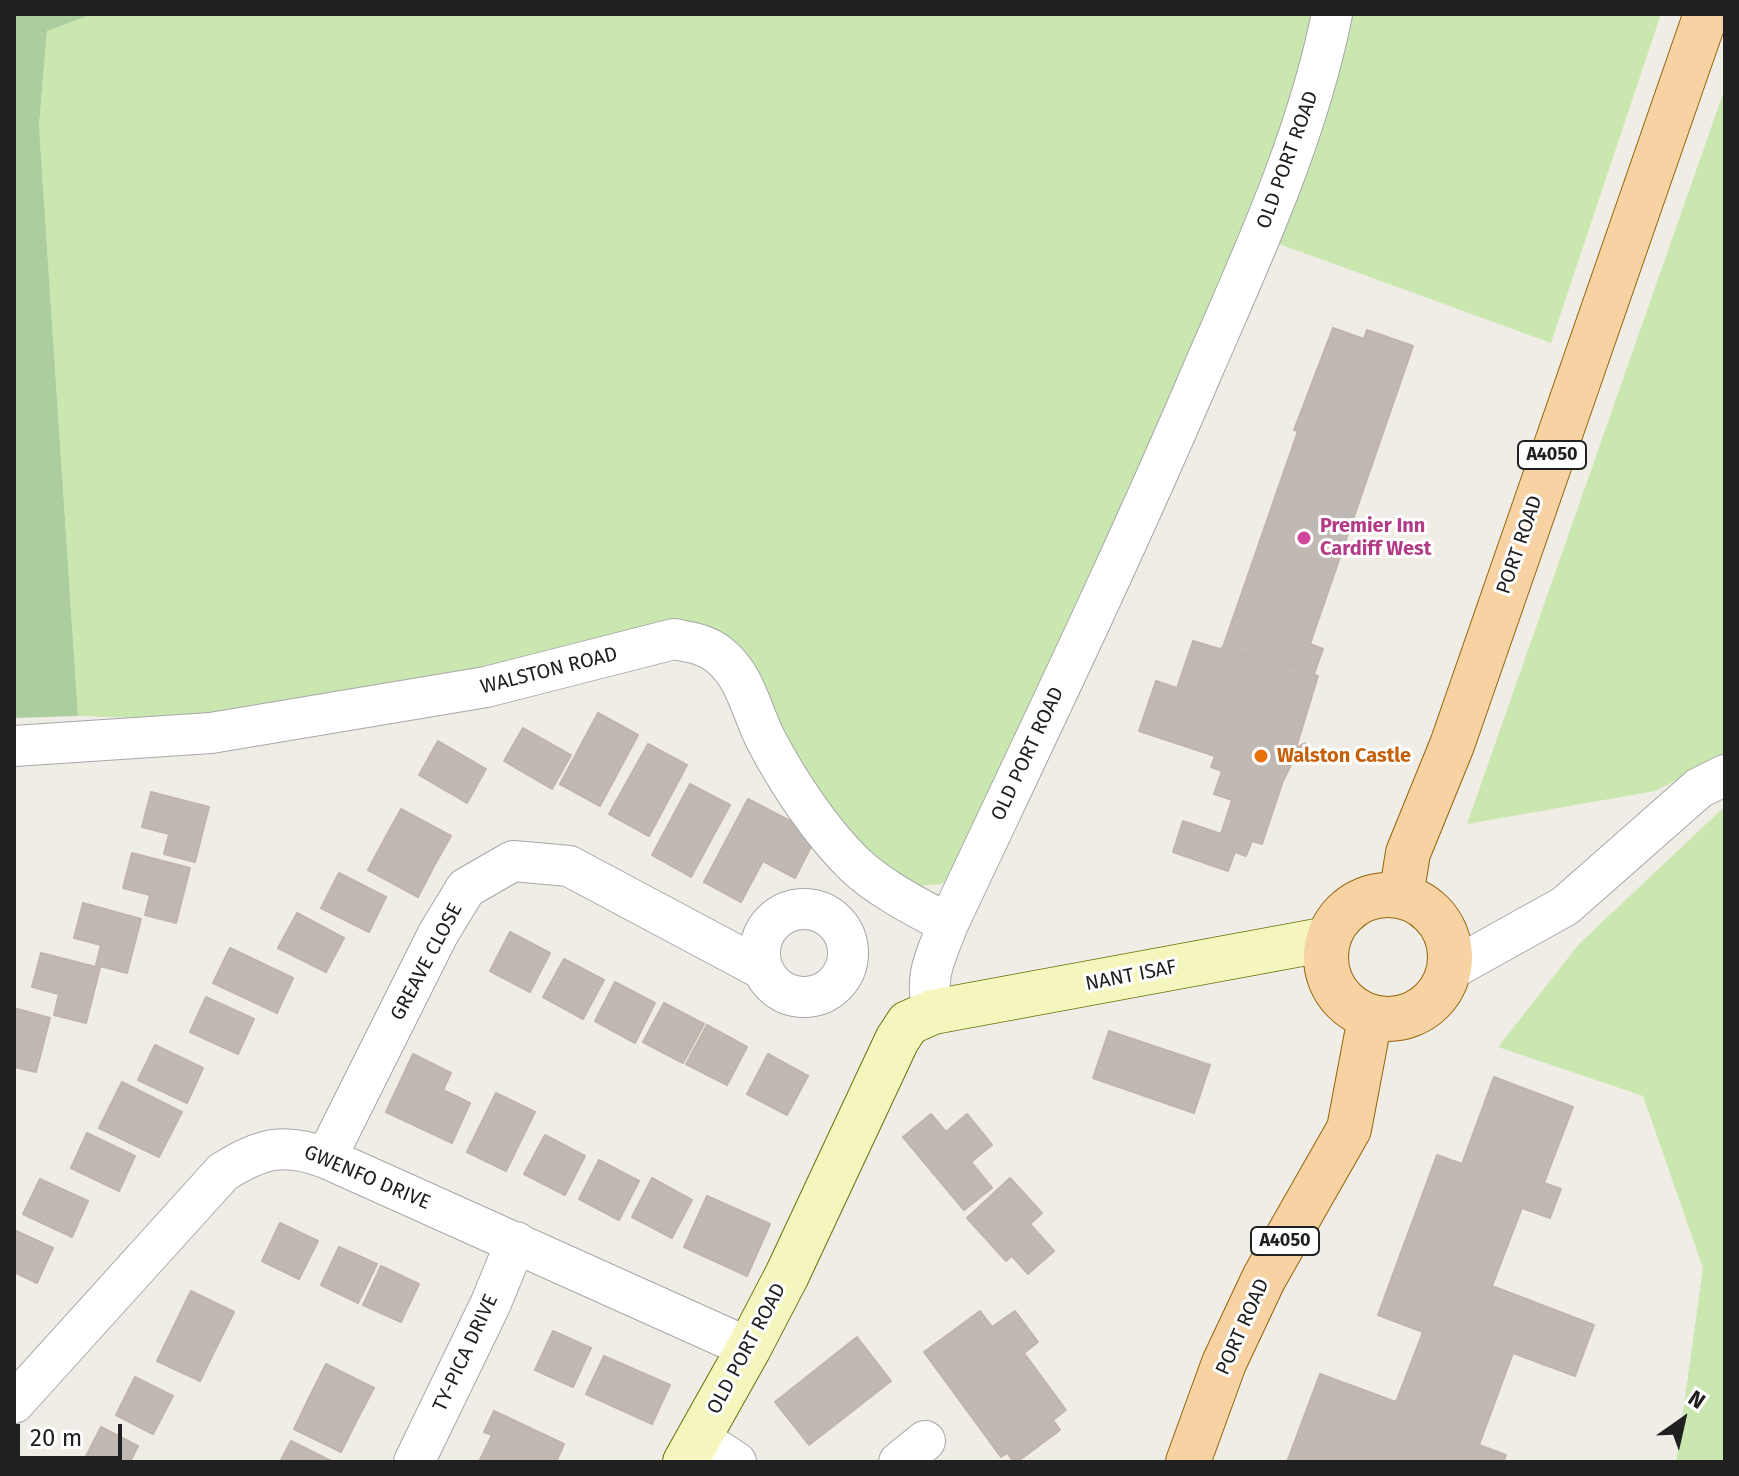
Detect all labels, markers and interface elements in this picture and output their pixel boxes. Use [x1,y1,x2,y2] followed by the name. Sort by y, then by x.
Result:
[1252,88,1324,232] street label: OLD PORT ROAD
[1518,441,1586,469] road number: A4050
[1492,493,1548,597] street label: PORT ROAD
[1320,514,1431,561] place label: Premier Inn Cardiff West
[1295,529,1313,547] marker: Premier Inn Cardiff West
[478,642,620,700] street label: WALSTON ROAD
[987,683,1069,825] street label: OLD PORT ROAD
[1277,744,1411,768] place label: Walston Castle
[1252,747,1270,765] marker: Walston Castle
[386,899,468,1025] street label: GREAVE CLOSE
[1083,955,1179,997] street label: NANT ISAF
[300,1141,434,1215] street label: GWENFO DRIVE
[1251,1227,1319,1255] road number: A4050
[1211,1275,1275,1379] street label: PORT ROAD
[702,1279,792,1419] street label: OLD PORT ROAD
[428,1291,504,1415] street label: TY-PICA DRIVE
[1643,1380,1723,1460] north arrow
[1683,1384,1710,1415] text: N
[20,1408,126,1458] scale bar
[30,1424,82,1452] text: 20 m

